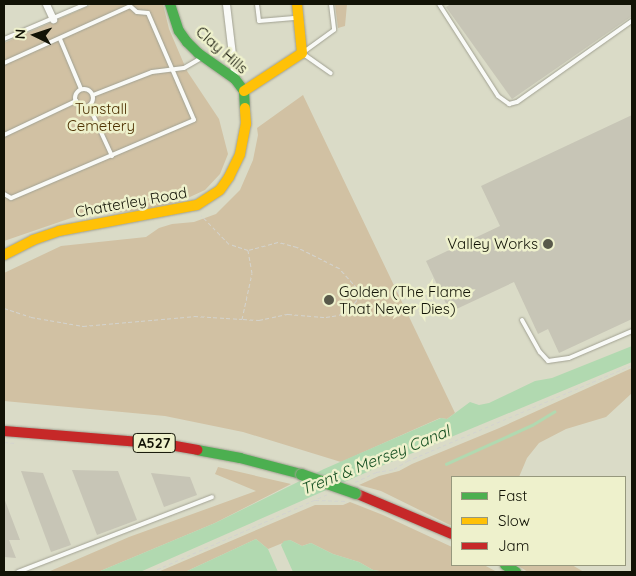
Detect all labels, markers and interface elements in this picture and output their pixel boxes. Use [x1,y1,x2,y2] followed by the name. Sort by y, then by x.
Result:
[10,10,60,60] north arrow
[192,23,252,77] street label: Clay Hills
[11,28,29,40] text: N
[67,99,135,134] park label: Tunstall Cemetery
[74,183,188,221] street label: Chatterley Road
[447,235,538,253] place label: Valley Works
[542,238,554,250] marker: Valley Works
[339,282,471,317] place label: Golden (The Flame That Never Dies)
[323,294,335,306] marker: Golden (The Flame That Never Dies)
[298,421,452,499] water label: Trent & Mersey Canal
[132,432,176,454] road number: A527
[451,476,626,566] legend
[498,486,527,505] text: Fast
[498,511,530,530] text: Slow
[498,536,529,555] text: Jam

